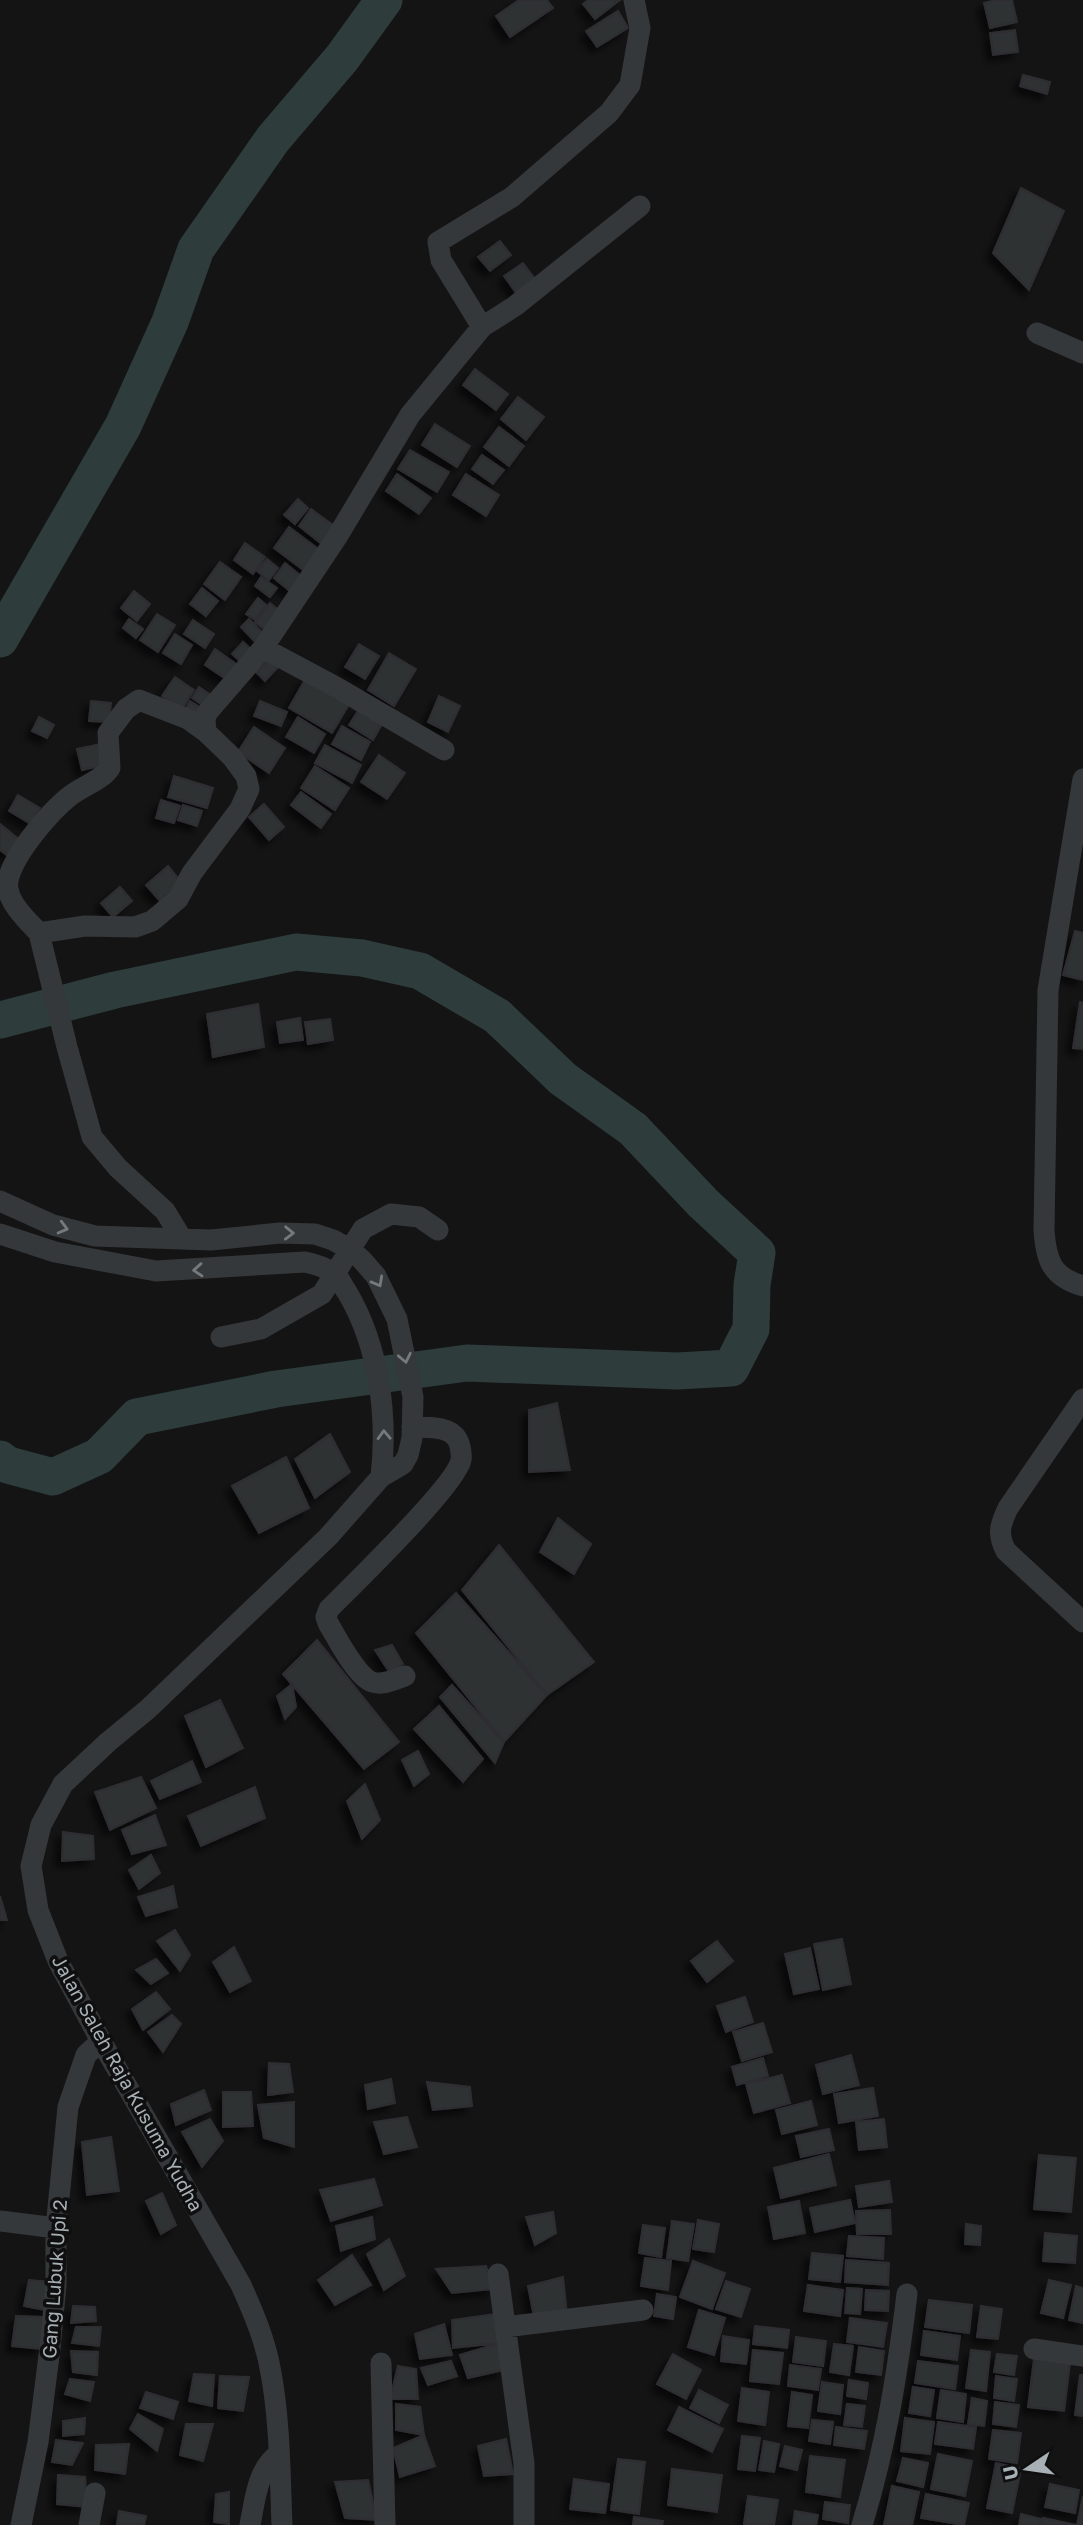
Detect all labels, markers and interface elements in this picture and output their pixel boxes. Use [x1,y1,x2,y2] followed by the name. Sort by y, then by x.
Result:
[57,1220,69,1234] one-way arrow
[284,1226,295,1241] one-way arrow
[192,1262,203,1277] one-way arrow
[370,1275,383,1287] one-way arrow
[396,1352,411,1364] one-way arrow
[376,1429,391,1440] one-way arrow
[48,1951,208,2215] street label: Jalan Saleh Raja Kusuma Yudha
[37,2199,71,2359] street label: Gang Lubuk Upi 2
[992,2434,1062,2504] north arrow
[997,2464,1023,2482] text: U

